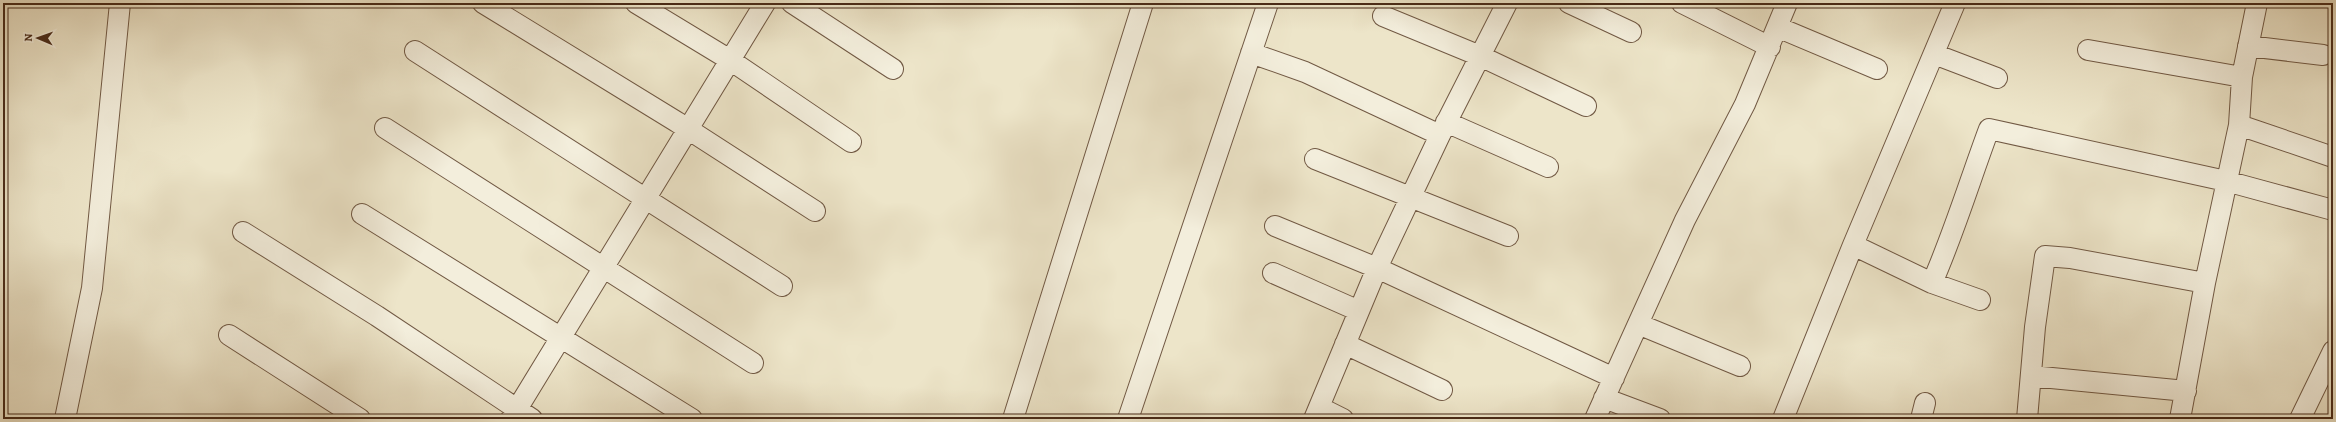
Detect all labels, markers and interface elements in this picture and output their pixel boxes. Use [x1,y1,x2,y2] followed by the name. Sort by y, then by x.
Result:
[18,18,58,58] north arrow
[21,33,36,42] text: N

